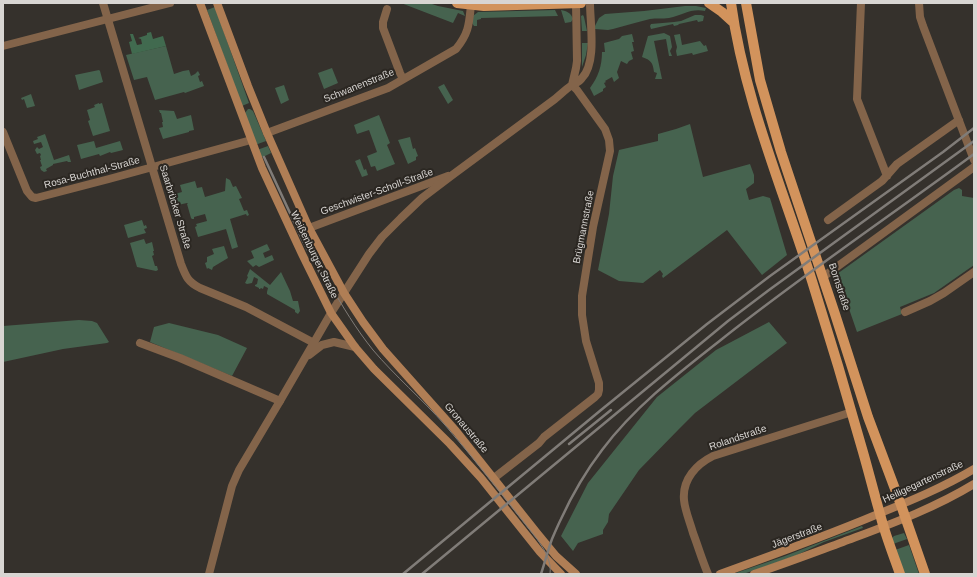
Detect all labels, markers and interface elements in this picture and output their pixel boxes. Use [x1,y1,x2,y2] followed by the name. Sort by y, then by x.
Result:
[322,66,396,106] street label: Schwanenstraße
[43,154,141,192] street label: Rosa-Buchthal-Straße
[157,164,193,250] street label: Saarbrücker Straße
[319,166,435,218] street label: Geschwister-Scholl-Straße
[571,189,597,265] street label: Brügmannstraße
[288,209,340,301] street label: Weißenburger Straße
[826,262,852,312] street label: Bornstraße
[442,401,490,455] street label: Gronaustraße
[708,423,768,453] street label: Rolandstraße
[881,458,965,506] street label: Heiligegartenstraße
[770,521,824,551] street label: Jägerstraße

